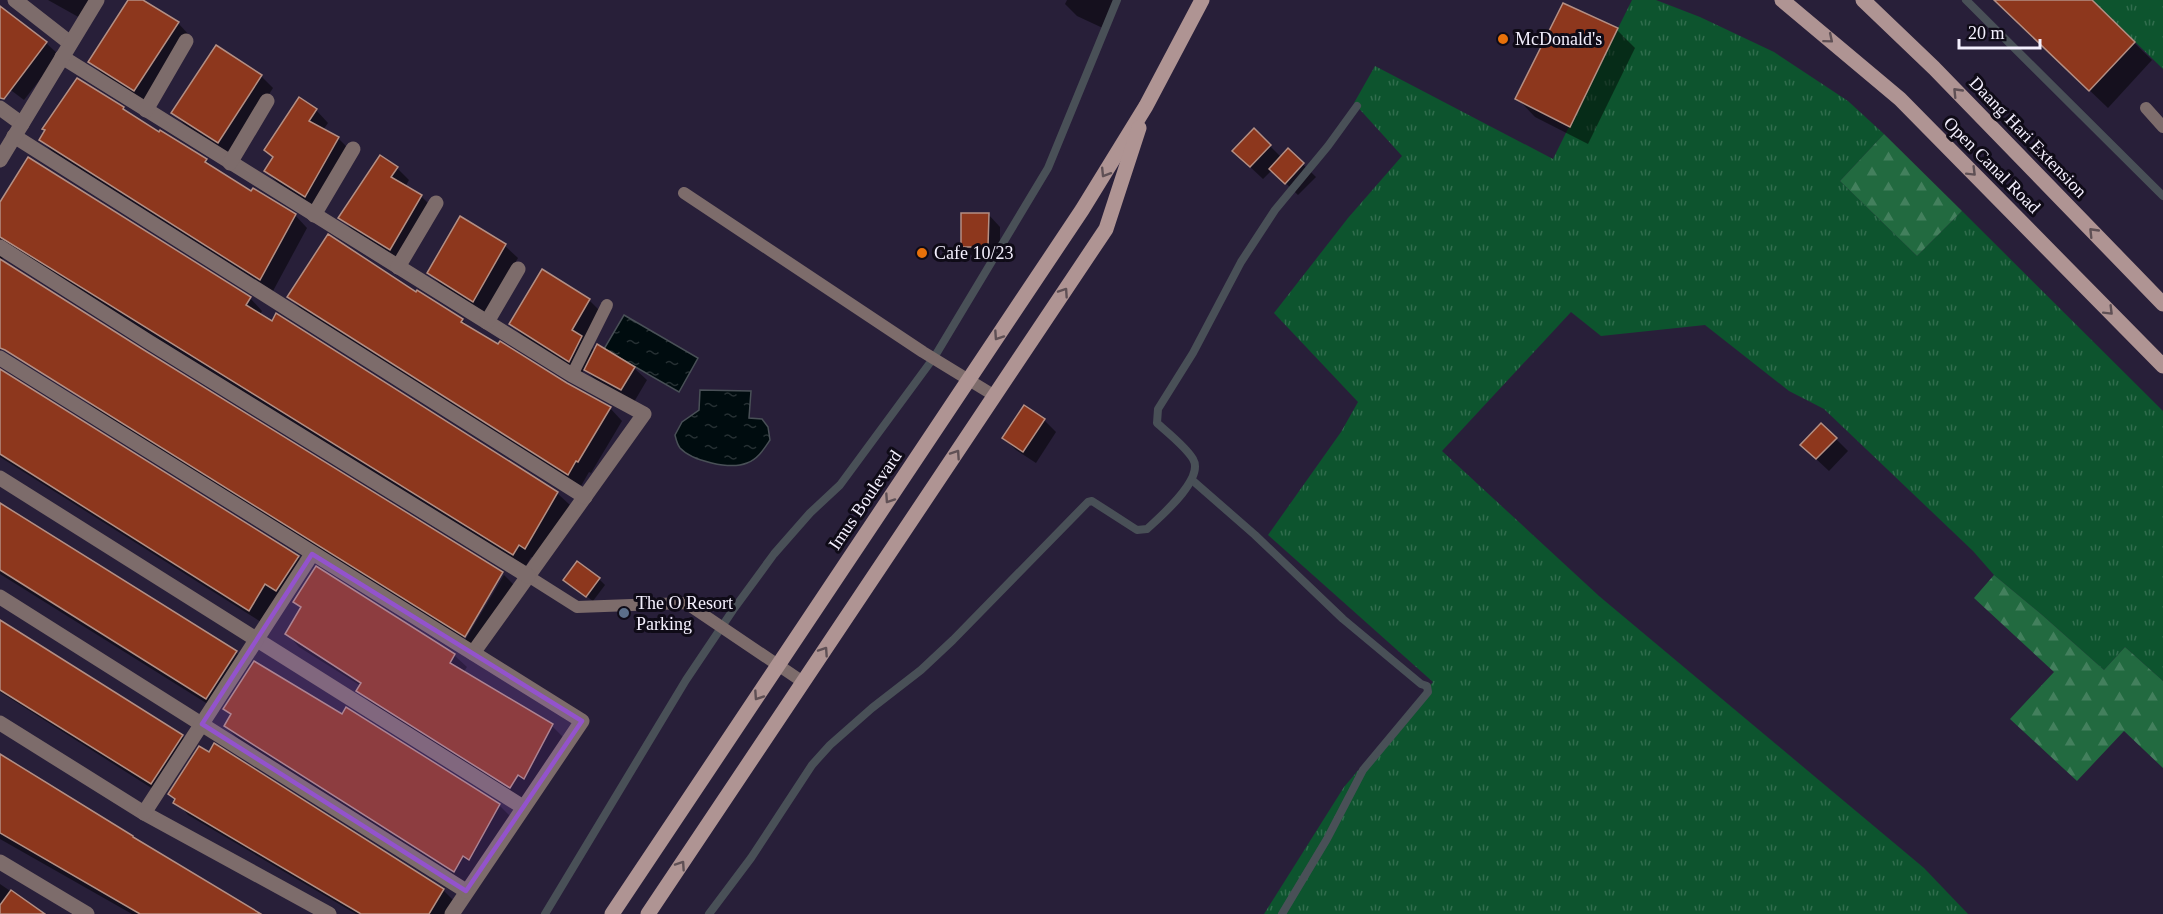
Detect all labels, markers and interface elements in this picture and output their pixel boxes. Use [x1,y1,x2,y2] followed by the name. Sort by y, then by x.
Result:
[1959,12,2040,50] scale bar
[1968,23,2005,43] text: 20 m
[1515,29,1602,49] place label: McDonald's
[1496,32,1510,46] marker: McDonald's
[1822,32,1833,43] one-way arrow
[1965,73,2091,201] street label: Daang Hari Extension
[1954,88,1965,99] one-way arrow
[1940,113,2044,217] street label: Open Canal Road
[1964,164,1975,175] one-way arrow
[1100,167,1112,177] one-way arrow
[2089,228,2100,239] one-way arrow
[934,243,1013,263] place label: Cafe 10/23
[915,246,929,260] marker: Cafe 10/23
[1057,288,1068,299] one-way arrow
[2101,303,2112,314] one-way arrow
[994,330,1005,341] one-way arrow
[824,447,906,553] street label: Imus Boulevard
[949,450,960,461] one-way arrow
[886,492,897,503] one-way arrow
[636,593,733,634] place label: The O Resort Parking
[617,606,631,620] marker: The O Resort Parking
[817,647,828,658] one-way arrow
[754,689,765,700] one-way arrow
[673,861,684,872] one-way arrow

